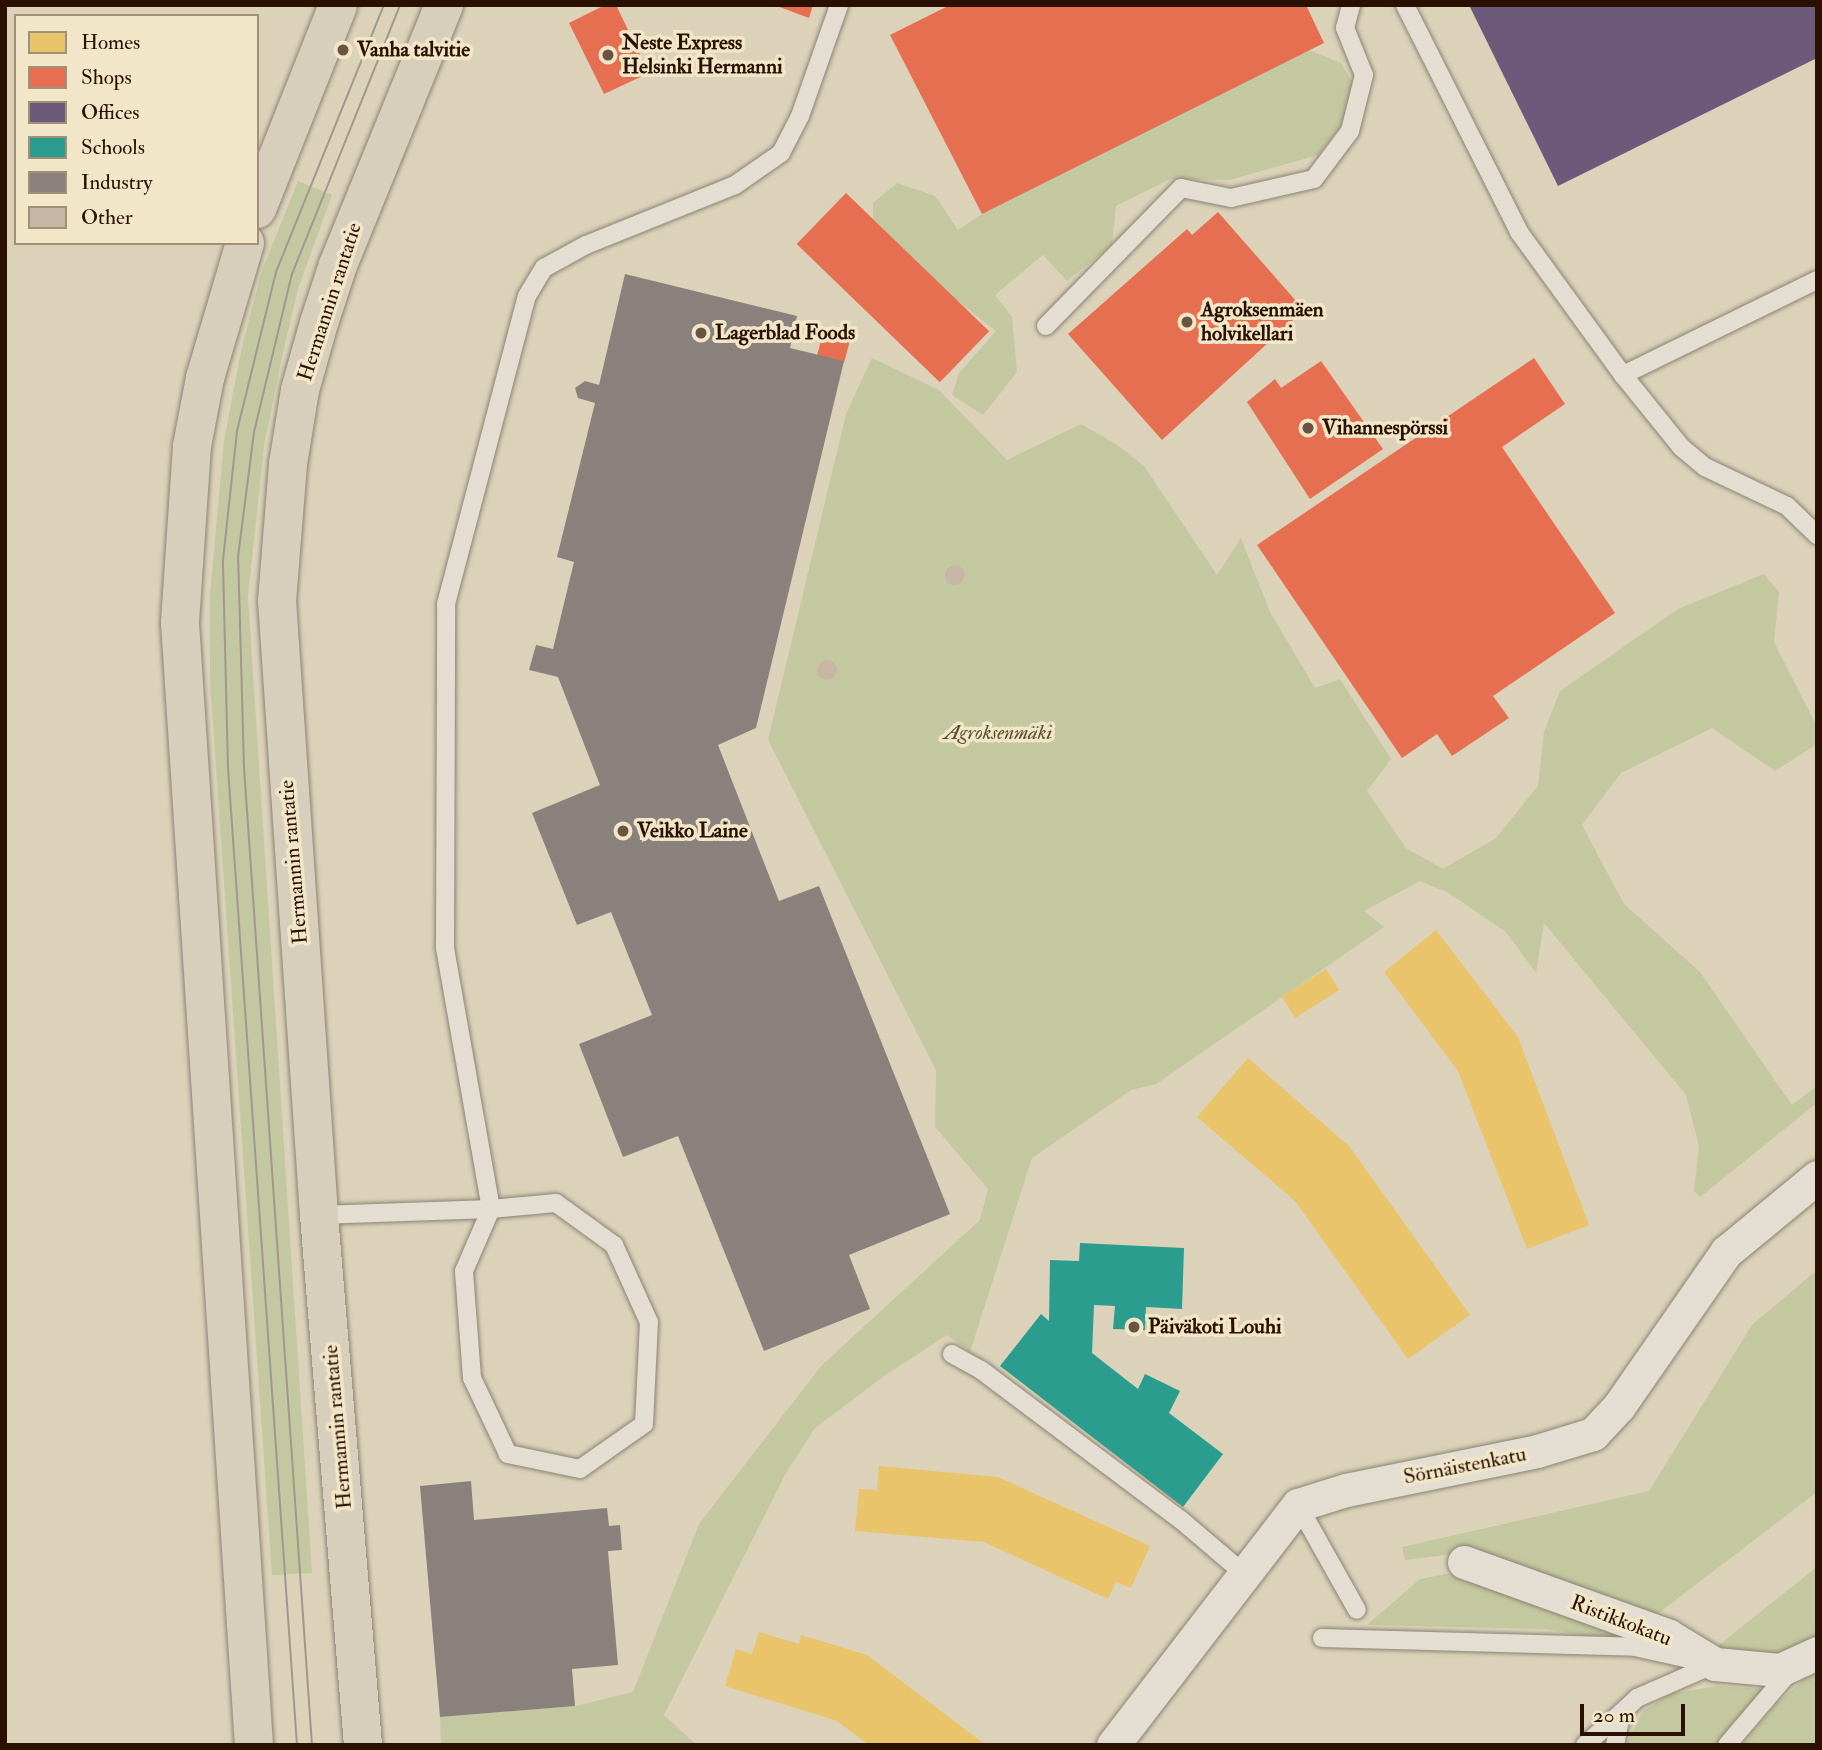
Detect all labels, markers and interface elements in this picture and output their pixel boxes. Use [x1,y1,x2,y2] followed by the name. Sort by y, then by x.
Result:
[14,14,259,245] legend
[81,29,140,56] text: Homes
[622,30,783,80] place label: Neste Express Helsinki Hermanni
[357,37,470,63] place label: Vanha talvitie
[335,42,351,58] marker: Vanha talvitie
[600,47,616,63] marker: Neste Express Helsinki Hermanni
[81,64,132,91] text: Shops
[81,99,139,126] text: Offices
[81,134,145,161] text: Schools
[81,169,153,196] text: Industry
[81,204,133,231] text: Other
[293,220,367,384] street label: Hermannin rantatie
[1201,297,1324,347] place label: Agroksenmäen holvikellari
[1179,314,1195,330] marker: Agroksenmäen holvikellari
[715,320,855,346] place label: Lagerblad Foods
[693,325,709,341] marker: Lagerblad Foods
[1322,415,1448,441] place label: Vihannespörssi
[1300,420,1316,436] marker: Vihannespörssi
[944,720,1052,746] park label: Agroksenmäki
[274,779,314,945] street label: Hermannin rantatie
[637,818,748,844] place label: Veikko Laine
[615,823,631,839] marker: Veikko Laine
[1148,1314,1282,1340] place label: Päiväkoti Louhi
[1126,1319,1142,1335] marker: Päiväkoti Louhi
[318,1344,358,1510] street label: Hermannin rantatie
[1402,1442,1528,1490] street label: Sörnäistenkatu
[1567,1590,1675,1652] street label: Ristikkokatu
[1584,1690,1689,1734] scale bar
[1593,1702,1635,1729] text: 20 m

